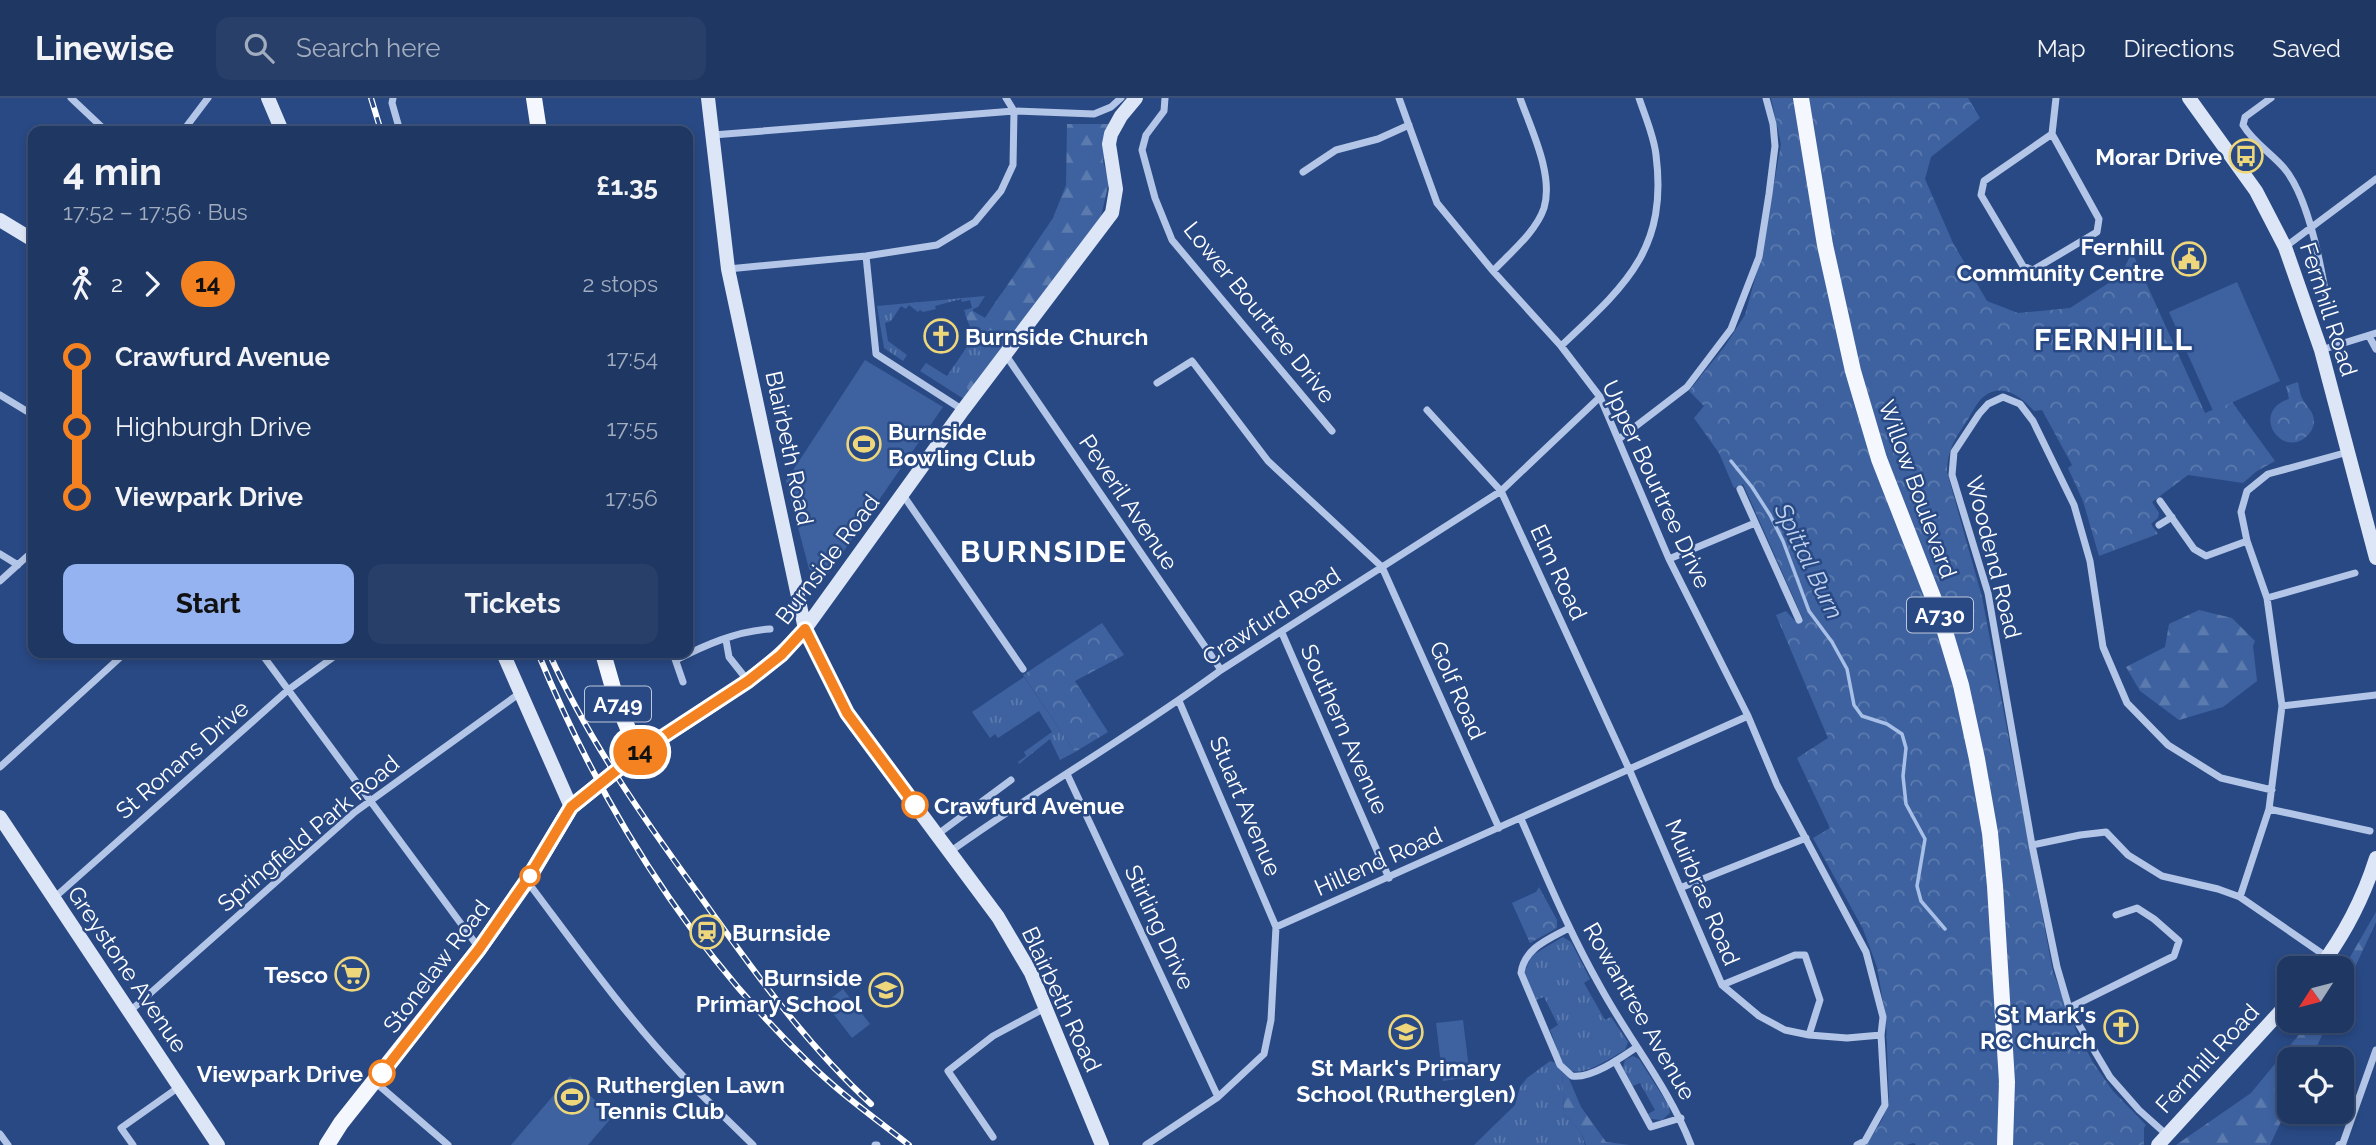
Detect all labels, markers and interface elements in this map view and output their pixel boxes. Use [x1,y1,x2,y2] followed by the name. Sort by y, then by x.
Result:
[216,17,706,80] search box
[35,29,174,68] text: Linewise
[240,29,278,67] icon: search
[296,33,440,63] text: Search here
[2037,34,2086,63] text: Map
[2124,34,2234,63] text: Directions
[2272,34,2341,63] text: Saved
[2227,137,2265,175] bus stop icon: Morar Drive
[2095,143,2222,170] place label: Morar Drive
[63,149,162,194] text: 4 min
[596,171,658,201] text: £1.35
[63,198,248,225] text: 17:52 – 17:56 · Bus
[1179,216,1341,408] street label: Lower Bourtree Drive
[1956,233,2165,286] place label: Fernhill Community Centre
[2295,239,2363,379] street label: Fernhill Road
[2170,240,2208,278] public building icon: Fernhill Community Centre
[63,265,101,303] icon: walk
[133,265,171,303] icon: forward
[195,269,221,298] text: 14
[111,270,123,297] text: 2
[583,270,658,297] text: 2 stops
[922,317,960,355] church icon: Burnside Church
[2034,322,2194,357] district label: FERNHILL
[965,323,1148,350] place label: Burnside Church
[115,342,330,372] text: Crawfurd Avenue
[607,344,658,371] text: 17:54
[760,368,820,528] street label: Blairbeth Road
[1597,376,1717,592] street label: Upper Bourtree Drive
[1873,396,1963,582] street label: Willow Boulevard
[115,412,311,442] text: Highburgh Drive
[607,414,658,441] text: 17:55
[888,418,1035,471] place label: Burnside Bowling Club
[845,425,883,463] sports icon: Burnside Bowling Club
[1074,429,1184,575] street label: Peveril Avenue
[1961,473,2027,641] street label: Woodend Road
[115,482,303,512] text: Viewpark Drive
[605,484,658,511] text: 17:56
[769,489,885,629] street label: Burnside Road
[1768,497,1849,624] water label: Spittal Burn
[1525,520,1593,624] street label: Elm Road
[960,534,1128,569] district label: BURNSIDE
[1197,561,1345,671] street label: Crawfurd Road
[63,564,354,644] button: Start
[368,564,658,644] button: Tickets
[1907,598,1973,632] road number: A730
[1424,637,1492,743] street label: Golf Road
[1295,640,1395,818] street label: Southern Avenue
[585,686,651,722] road number: A749
[110,694,254,824] street label: St Ronans Drive
[608,729,672,775] line badge: 14
[1204,732,1288,880] street label: Stuart Avenue
[627,737,653,766] text: 14
[212,749,404,917] street label: Springfield Park Road
[902,792,928,818] marker: Crawfurd Avenue
[934,792,1125,819] place label: Crawfurd Avenue
[1660,815,1746,969] street label: Muirbrae Road
[1310,821,1446,901] street label: Hillend Road
[1119,860,1201,994] street label: Stirling Drive
[520,866,540,886] unlabelled marker
[62,881,194,1057] street label: Greystone Avenue
[377,894,495,1038] street label: Stonelaw Road
[688,913,726,951] station icon: Burnside
[1578,917,1702,1105] street label: Rowantree Avenue
[732,919,831,946] place label: Burnside
[1017,922,1107,1076] street label: Blairbeth Road
[333,955,371,993] supermarket icon: Tesco
[2277,956,2354,1032] north arrow
[2277,956,2354,1124] map controls
[264,961,328,988] place label: Tesco
[696,964,863,1017] place label: Burnside Primary School
[867,971,905,1009] school or university icon: Burnside Primary School
[2150,998,2264,1118] street label: Fernhill Road
[1980,1001,2096,1054] place label: St Mark's RC Church
[2102,1008,2140,1046] church icon: St Mark's RC Church
[1387,1013,1425,1051] school or university icon: St Mark's Primary School (Rutherglen)
[2277,1047,2354,1124] button: locate
[1296,1054,1516,1107] place label: St Mark's Primary School (Rutherglen)
[197,1060,363,1087] place label: Viewpark Drive
[369,1060,395,1086] marker: Viewpark Drive
[596,1071,785,1124] place label: Rutherglen Lawn Tennis Club
[553,1078,591,1116] sports icon: Rutherglen Lawn Tennis Club

